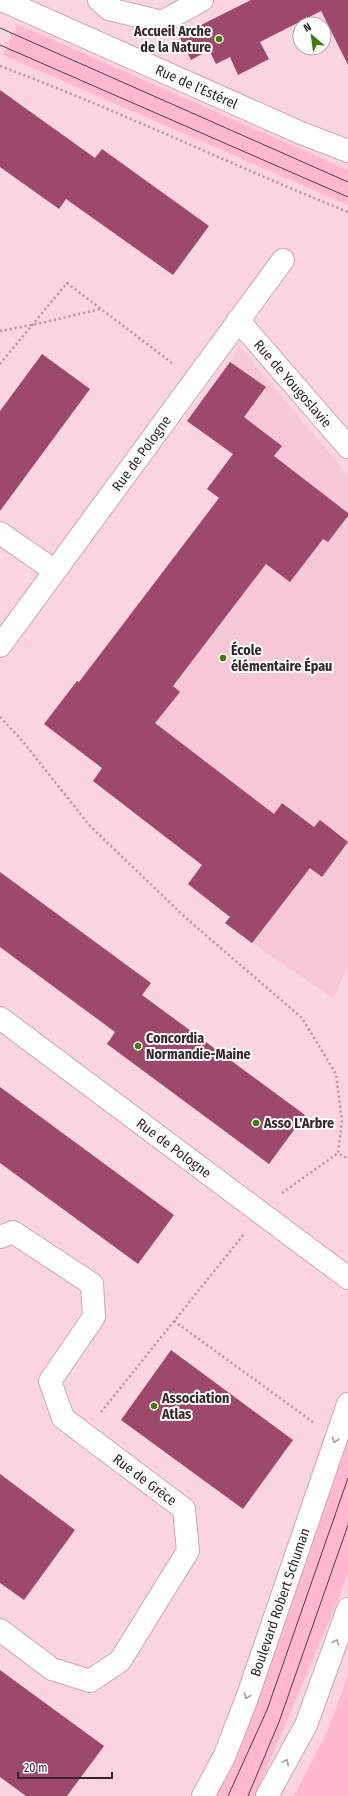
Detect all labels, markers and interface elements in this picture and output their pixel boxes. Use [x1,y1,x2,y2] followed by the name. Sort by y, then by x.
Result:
[292,16,332,56] north arrow
[301,20,313,35] text: N
[133,23,211,56] place label: Accueil Arche de la Nature
[214,34,224,44] marker: Accueil Arche de la Nature
[153,61,240,113] street label: Rue de l'Estérel
[250,337,335,431] street label: Rue de Yougoslavie
[109,413,175,495] street label: Rue de Pologne
[231,641,332,675] place label: École élémentaire Épau
[218,653,228,663] marker: École élémentaire Épau
[146,1030,251,1063] place label: Concordia Normandie-Maine
[133,1041,143,1051] marker: Concordia Normandie-Maine
[133,1115,214,1182] street label: Rue de Pologne
[263,1115,334,1132] place label: Asso L'Arbre
[251,1118,261,1128] marker: Asso L'Arbre
[161,1390,229,1423] place label: Association Atlas
[149,1401,159,1411] marker: Association Atlas
[332,1437,340,1444] one-way arrow
[110,1451,180,1509] street label: Rue de Grèce
[247,1526,314,1679] street label: Boulevard Robert Schuman
[331,1639,340,1646] one-way arrow
[244,1692,252,1699] one-way arrow
[18,1754,112,1780] scale bar
[281,1758,289,1766] one-way arrow
[24,1761,48,1775] text: 20 m

